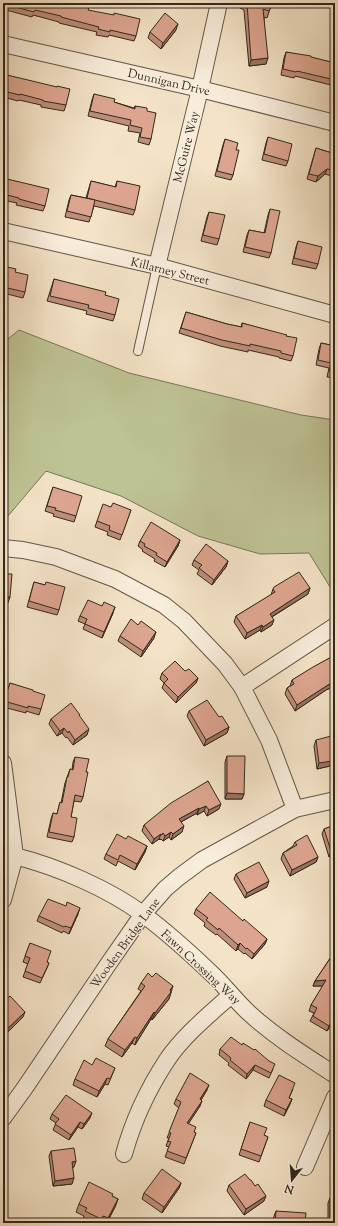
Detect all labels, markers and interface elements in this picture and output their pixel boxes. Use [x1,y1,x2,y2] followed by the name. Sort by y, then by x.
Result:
[126,65,212,101] street label: Dunnigan Drive
[169,110,205,185] street label: McGuire Way
[128,253,211,290] street label: Killarney Street
[87,894,165,993] street label: Wooden Bridge Lane
[156,926,244,1010] street label: Fawn Crossing Way
[272,1160,312,1200] north arrow
[283,1180,297,1198] text: N

